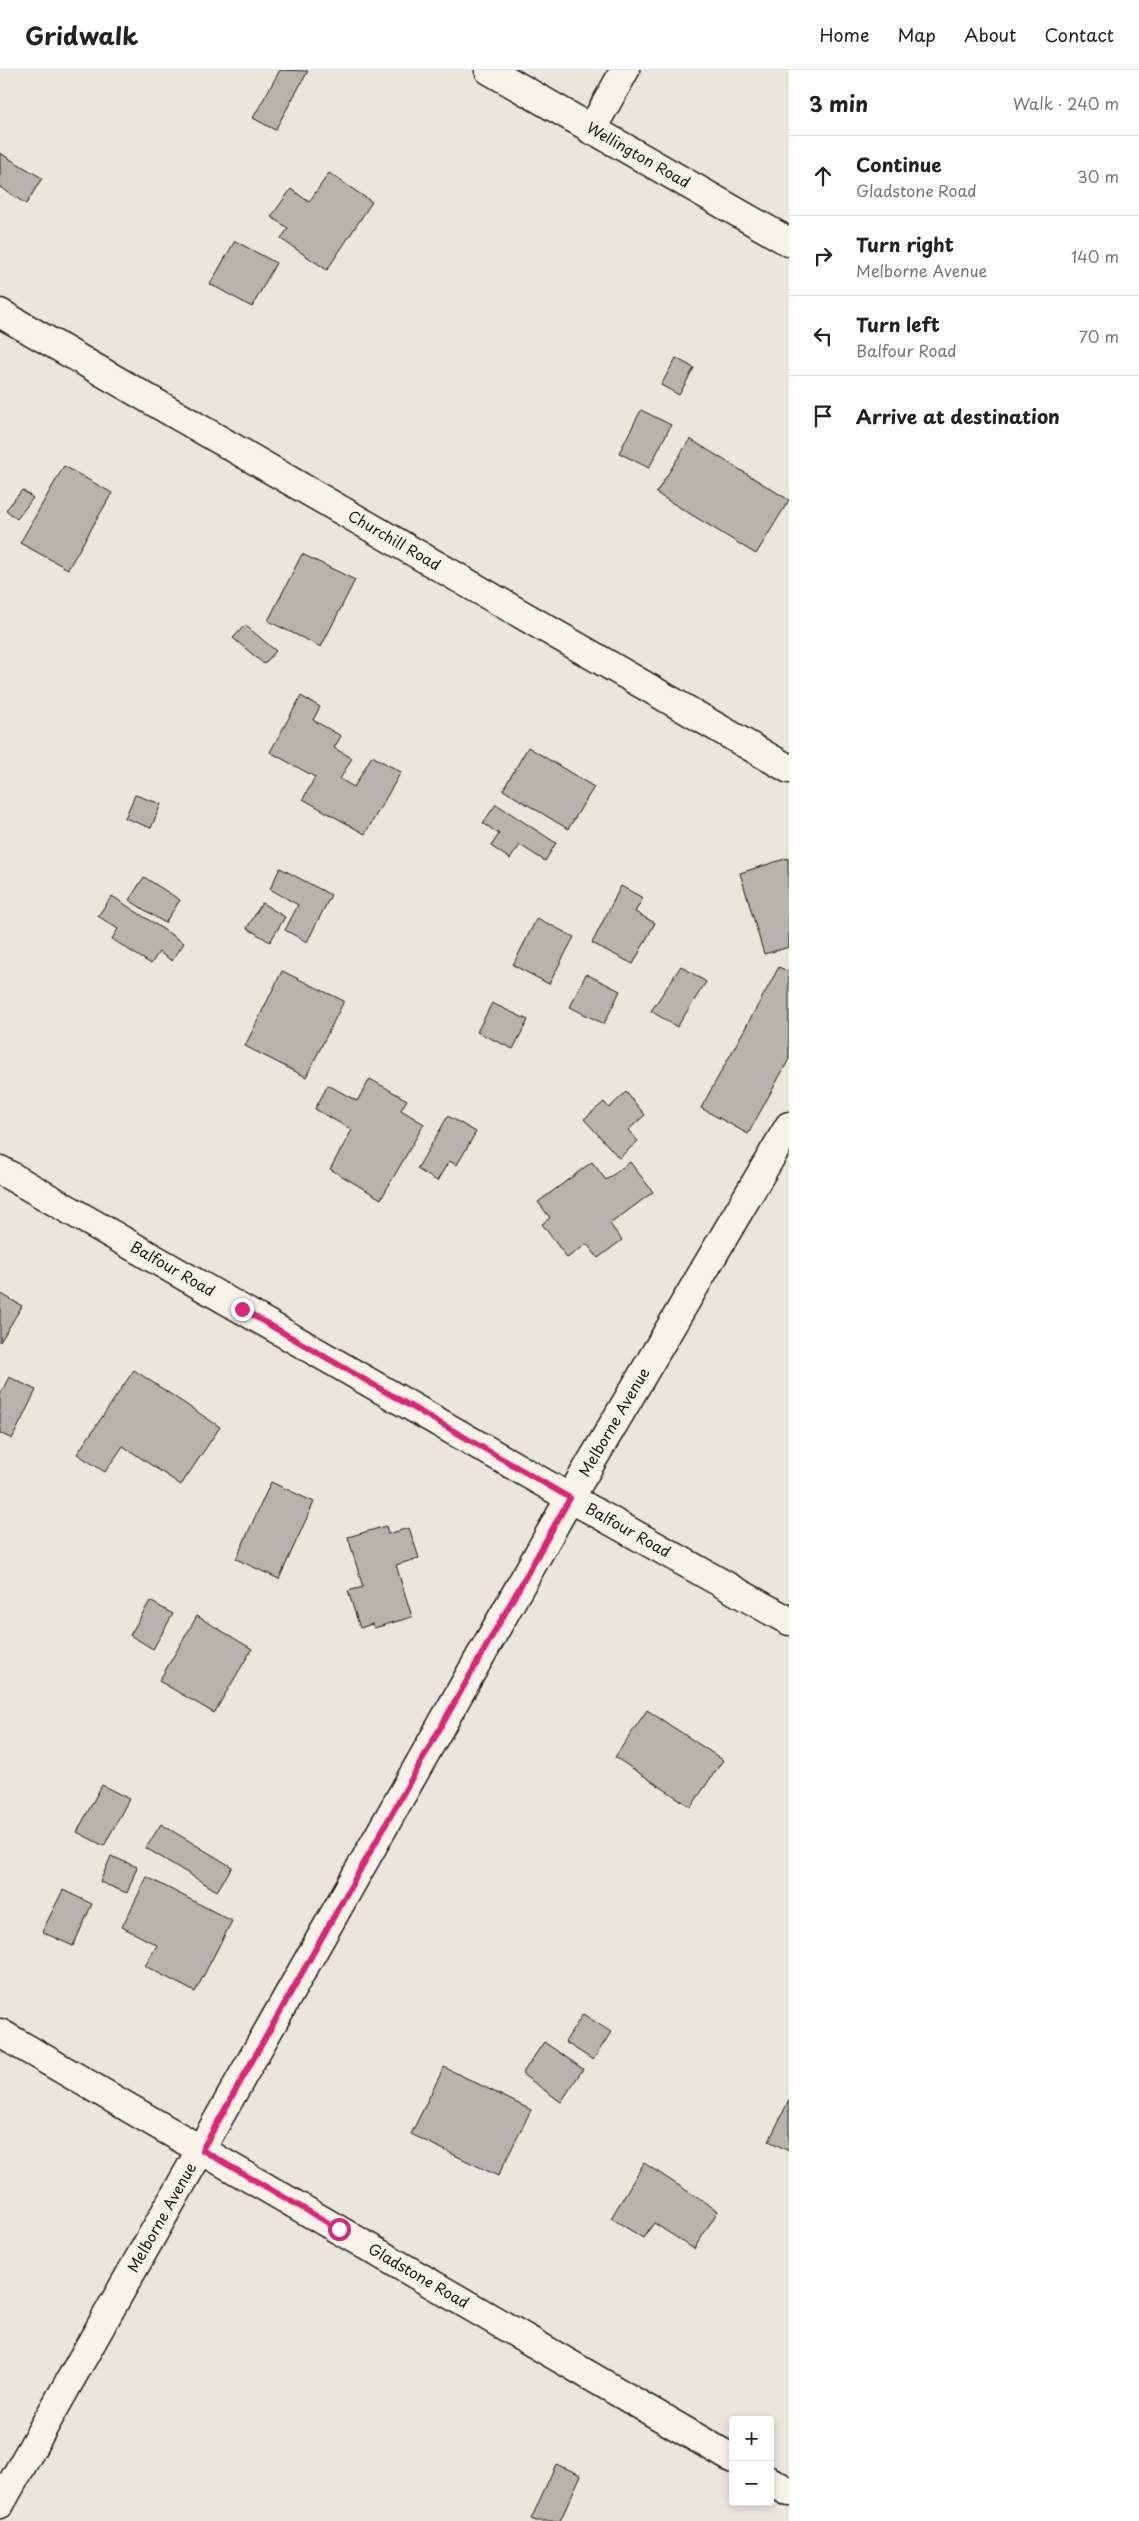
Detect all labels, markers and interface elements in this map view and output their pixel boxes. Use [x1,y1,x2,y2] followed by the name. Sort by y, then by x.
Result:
[25,17,138,53] text: Gridwalk
[819,21,869,48] text: Home
[897,21,936,48] text: Map
[964,21,1016,48] text: About
[1044,21,1114,48] text: Contact
[809,87,868,119] text: 3 min
[1013,91,1119,115] text: Walk · 240 m
[583,115,695,193] street label: Wellington Road
[856,150,942,178] text: Continue
[809,162,837,190] icon: ahead
[1077,164,1119,188] text: 30 m
[856,178,977,202] text: Gladstone Road
[856,230,954,258] text: Turn right
[809,242,837,270] icon: right
[1071,244,1119,268] text: 140 m
[856,258,987,282] text: Melborne Avenue
[856,310,940,338] text: Turn left
[809,322,837,350] icon: left
[1079,324,1119,348] text: 70 m
[856,338,957,362] text: Balfour Road
[809,402,837,430] icon: arrive
[856,402,1060,430] text: Arrive at destination
[344,503,445,575] street label: Churchill Road
[127,1234,220,1301] street label: Balfour Road
[231,1298,254,1321] route end
[572,1363,654,1481] street label: Melborne Avenue
[582,1496,675,1562] street label: Balfour Road
[121,2158,201,2276] street label: Melborne Avenue
[328,2218,351,2241] route start
[364,2237,474,2313] street label: Gladstone Road
[729,2416,774,2506] map controls
[729,2416,774,2461] button: +
[729,2461,774,2506] button: −

